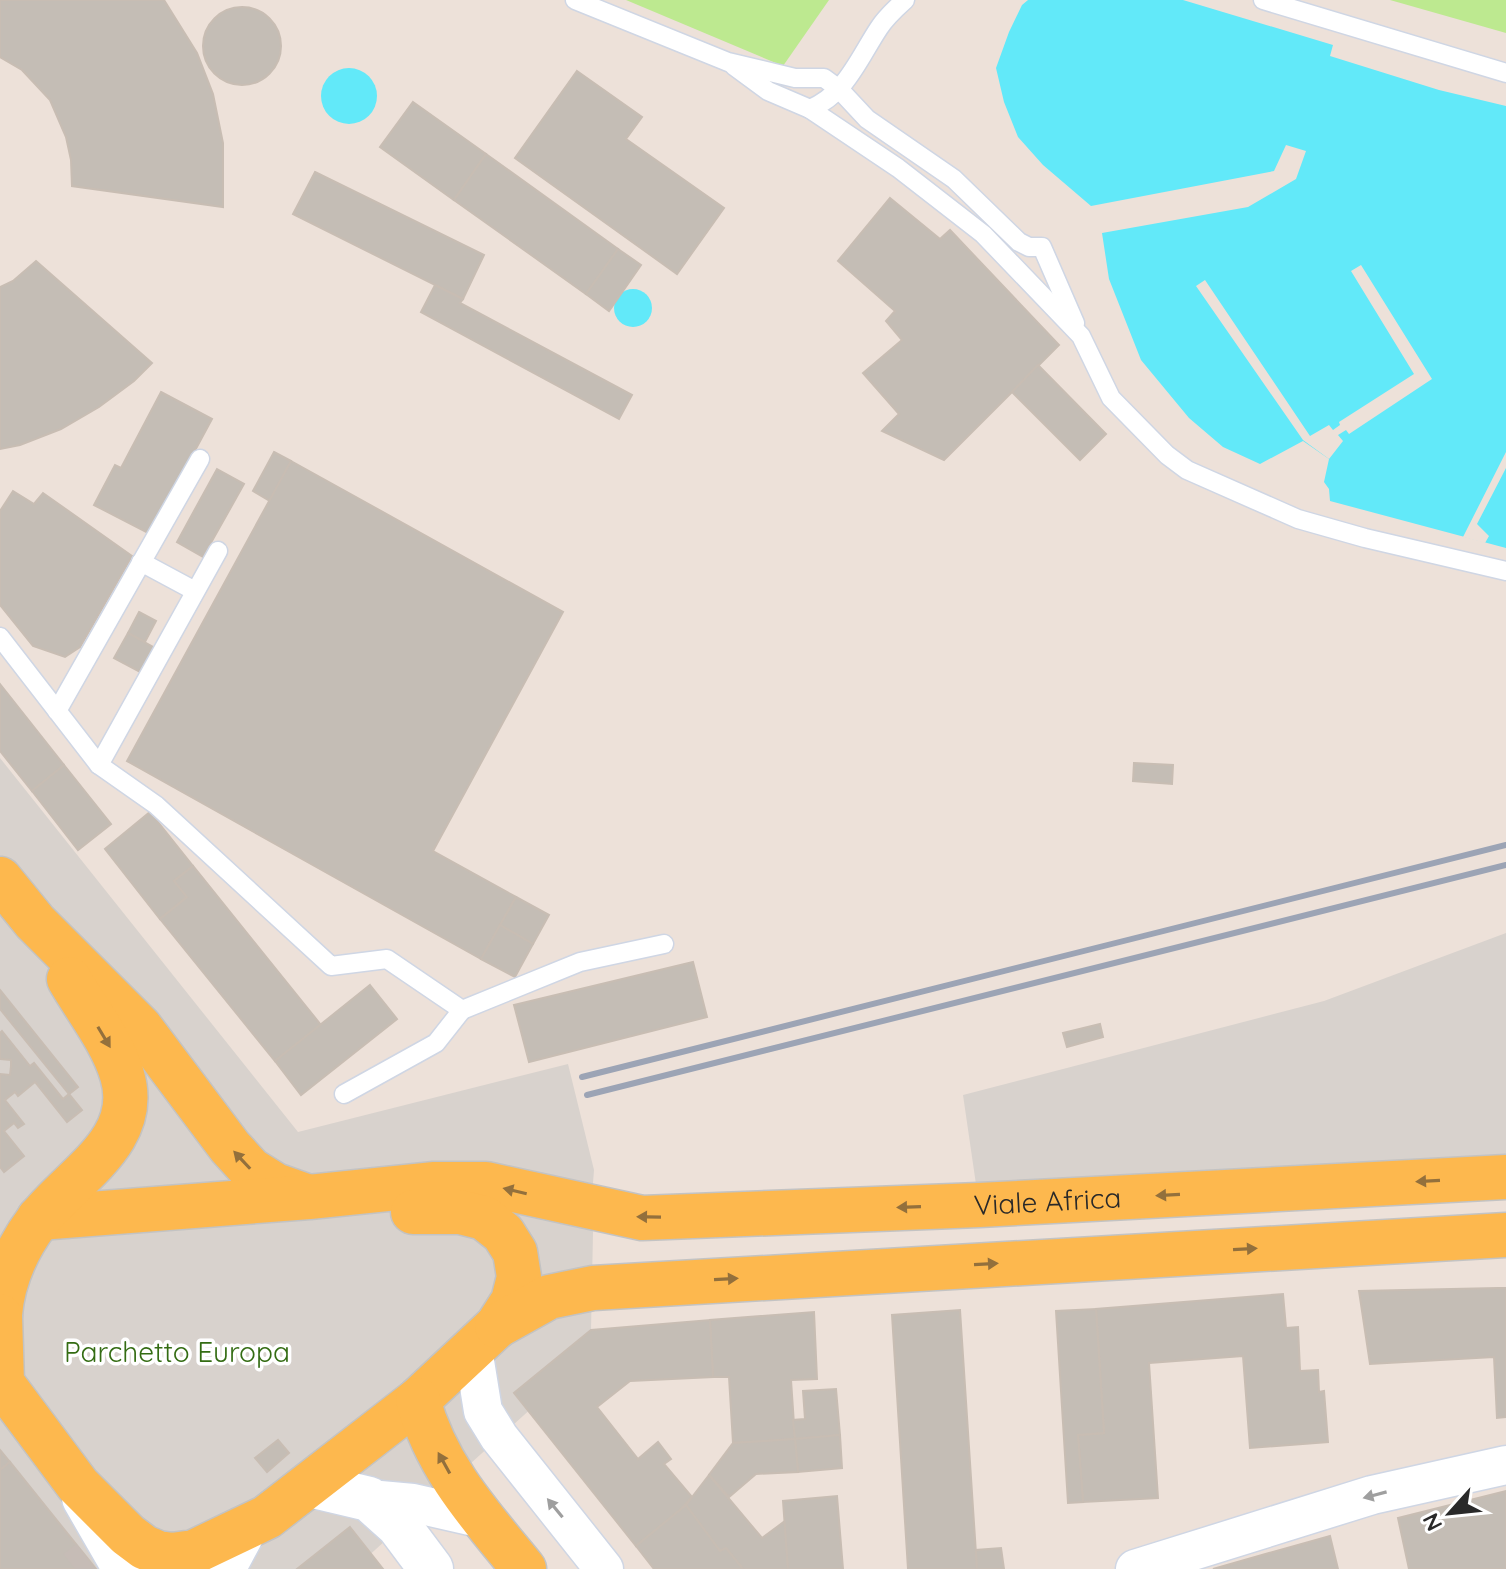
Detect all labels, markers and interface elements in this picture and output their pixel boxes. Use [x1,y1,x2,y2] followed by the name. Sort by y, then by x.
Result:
[96,1026,110,1048] one-way arrow
[233,1151,252,1170] one-way arrow
[1415,1175,1440,1188] one-way arrow
[973,1179,1122,1222] street label: Viale Africa
[502,1184,527,1197] one-way arrow
[1155,1188,1180,1201] one-way arrow
[896,1201,921,1214] one-way arrow
[636,1211,661,1223] one-way arrow
[1233,1242,1258,1255] one-way arrow
[974,1257,999,1270] one-way arrow
[714,1273,739,1286] one-way arrow
[64,1334,290,1369] park label: Parchetto Europa
[437,1452,451,1474] one-way arrow
[1410,1473,1490,1553] north arrow
[1363,1489,1388,1501] one-way arrow
[548,1498,564,1518] one-way arrow
[1416,1509,1448,1536] text: N

